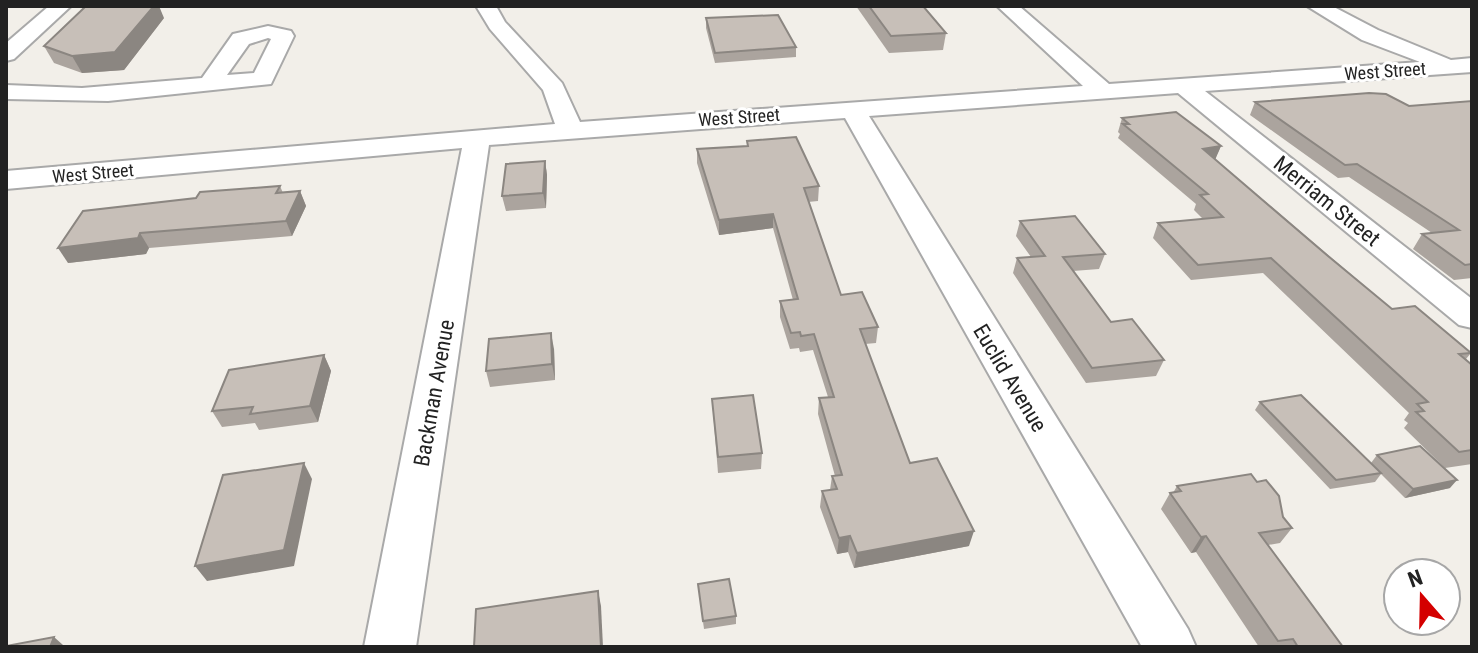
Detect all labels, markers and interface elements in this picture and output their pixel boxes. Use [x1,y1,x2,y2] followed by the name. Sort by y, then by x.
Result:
[1343,58,1427,84] street label: West Street
[697,104,781,130] street label: West Street
[1269,151,1385,251] street label: Merriam Street
[51,159,135,187] street label: West Street
[409,318,459,468] street label: Backman Avenue
[968,320,1052,436] street label: Euclid Avenue
[1382,557,1462,637] north arrow
[1405,565,1426,593] text: N

